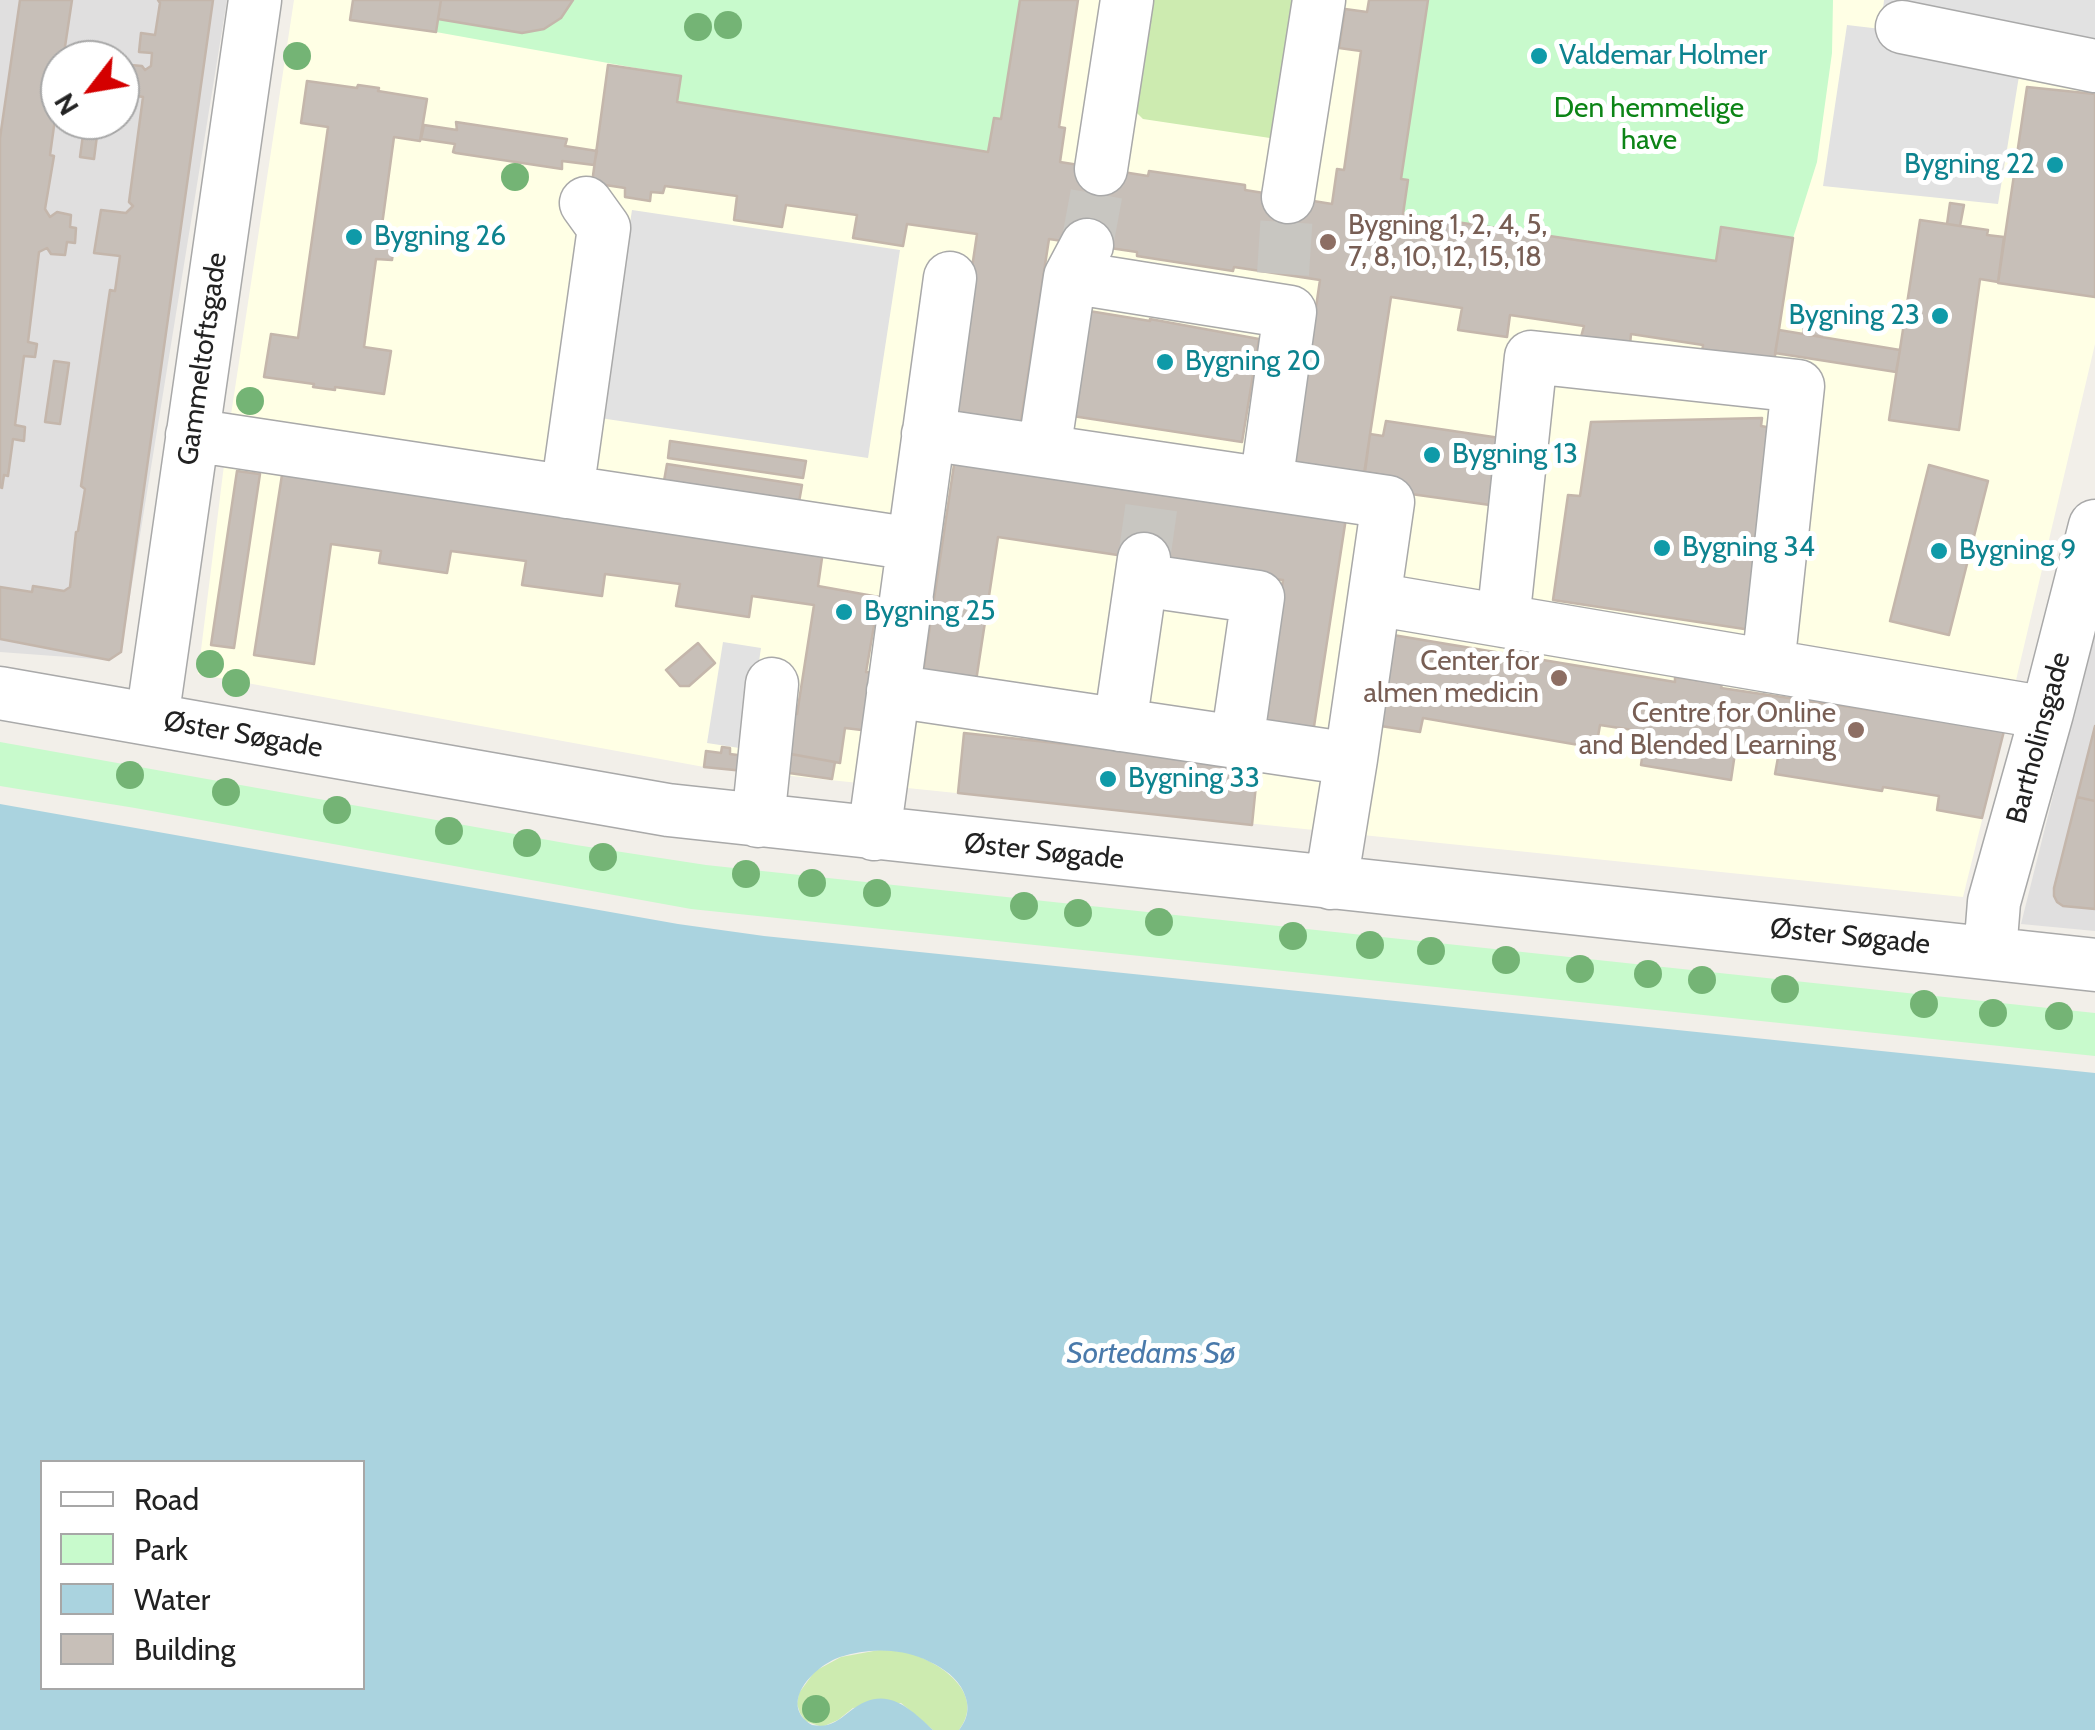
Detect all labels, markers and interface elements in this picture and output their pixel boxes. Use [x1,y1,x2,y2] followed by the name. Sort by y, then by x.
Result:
[1559,39,1767,73] place label: Valdemar Holmer
[40,40,140,140] north arrow
[1528,45,1550,67] marker: Valdemar Holmer
[46,87,86,122] text: N
[1554,92,1744,158] park label: Den hemmelige have
[1904,148,2035,182] place label: Bygning 22
[2044,154,2066,176] marker: Bygning 22
[1348,209,1547,275] place label: Bygning 1, 2, 4, 5, 7, 8, 10, 12, 15, 18
[374,220,506,254] place label: Bygning 26
[343,226,365,248] marker: Bygning 26
[1317,231,1339,253] marker: Bygning 1, 2, 4, 5, 7, 8, 10, 12, 15, 18
[171,251,235,467] street label: Gammeltoftsgade
[1789,299,1920,333] place label: Bygning 23
[1929,305,1951,327] marker: Bygning 23
[1185,345,1321,379] place label: Bygning 20
[1154,351,1176,373] marker: Bygning 20
[1452,438,1578,472] place label: Bygning 13
[1421,444,1443,466] marker: Bygning 13
[1682,531,1815,565] place label: Bygning 34
[1959,534,2076,568] place label: Bygning 9
[1651,537,1673,559] marker: Bygning 34
[1928,540,1950,562] marker: Bygning 9
[864,595,995,629] place label: Bygning 25
[833,601,855,623] marker: Bygning 25
[1363,645,1539,711] place label: Center for almen medicin
[2000,649,2078,827] street label: Bartholinsgade
[1548,667,1570,689] marker: Center for almen medicin
[1579,697,1836,763] place label: Centre for Online and Blended Learning
[161,704,325,766] street label: Øster Søgade
[1845,719,1867,741] marker: Centre for Online and Blended Learning
[1128,762,1260,796] place label: Bygning 33
[1097,768,1119,790] marker: Bygning 33
[962,827,1126,877] street label: Øster Søgade
[1768,912,1932,962] street label: Øster Søgade
[1067,1336,1235,1372] water label: Sortedams Sø
[40,1460,365,1690] legend
[134,1481,199,1518] text: Road
[134,1531,188,1568] text: Park
[134,1581,210,1618] text: Water
[134,1631,236,1668] text: Building

